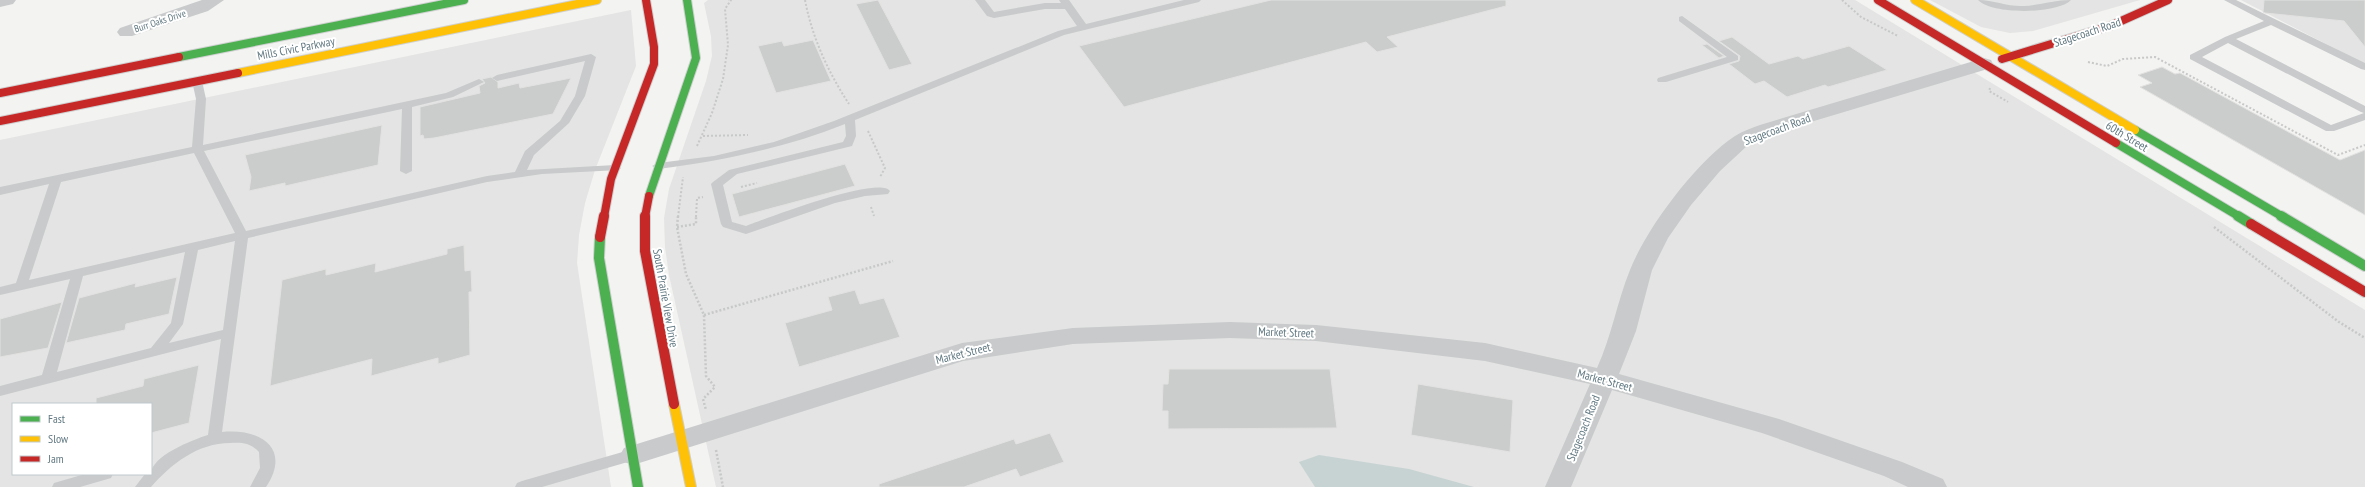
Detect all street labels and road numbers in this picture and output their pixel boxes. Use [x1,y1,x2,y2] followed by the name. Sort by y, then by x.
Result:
[132,7,188,35] street label: Burr Oaks Drive
[2051,14,2123,50] street label: Stagecoach Road
[256,33,336,63] street label: Mills Civic Parkway
[1742,110,1812,148] street label: Stagecoach Road
[2103,118,2152,155] street label: 60th Street
[650,248,682,348] street label: South Prairie View Drive
[1258,324,1315,340] street label: Market Street
[934,339,993,367] street label: Market Street
[1576,366,1635,395] street label: Market Street
[1563,393,1603,463] street label: Stagecoach Road

